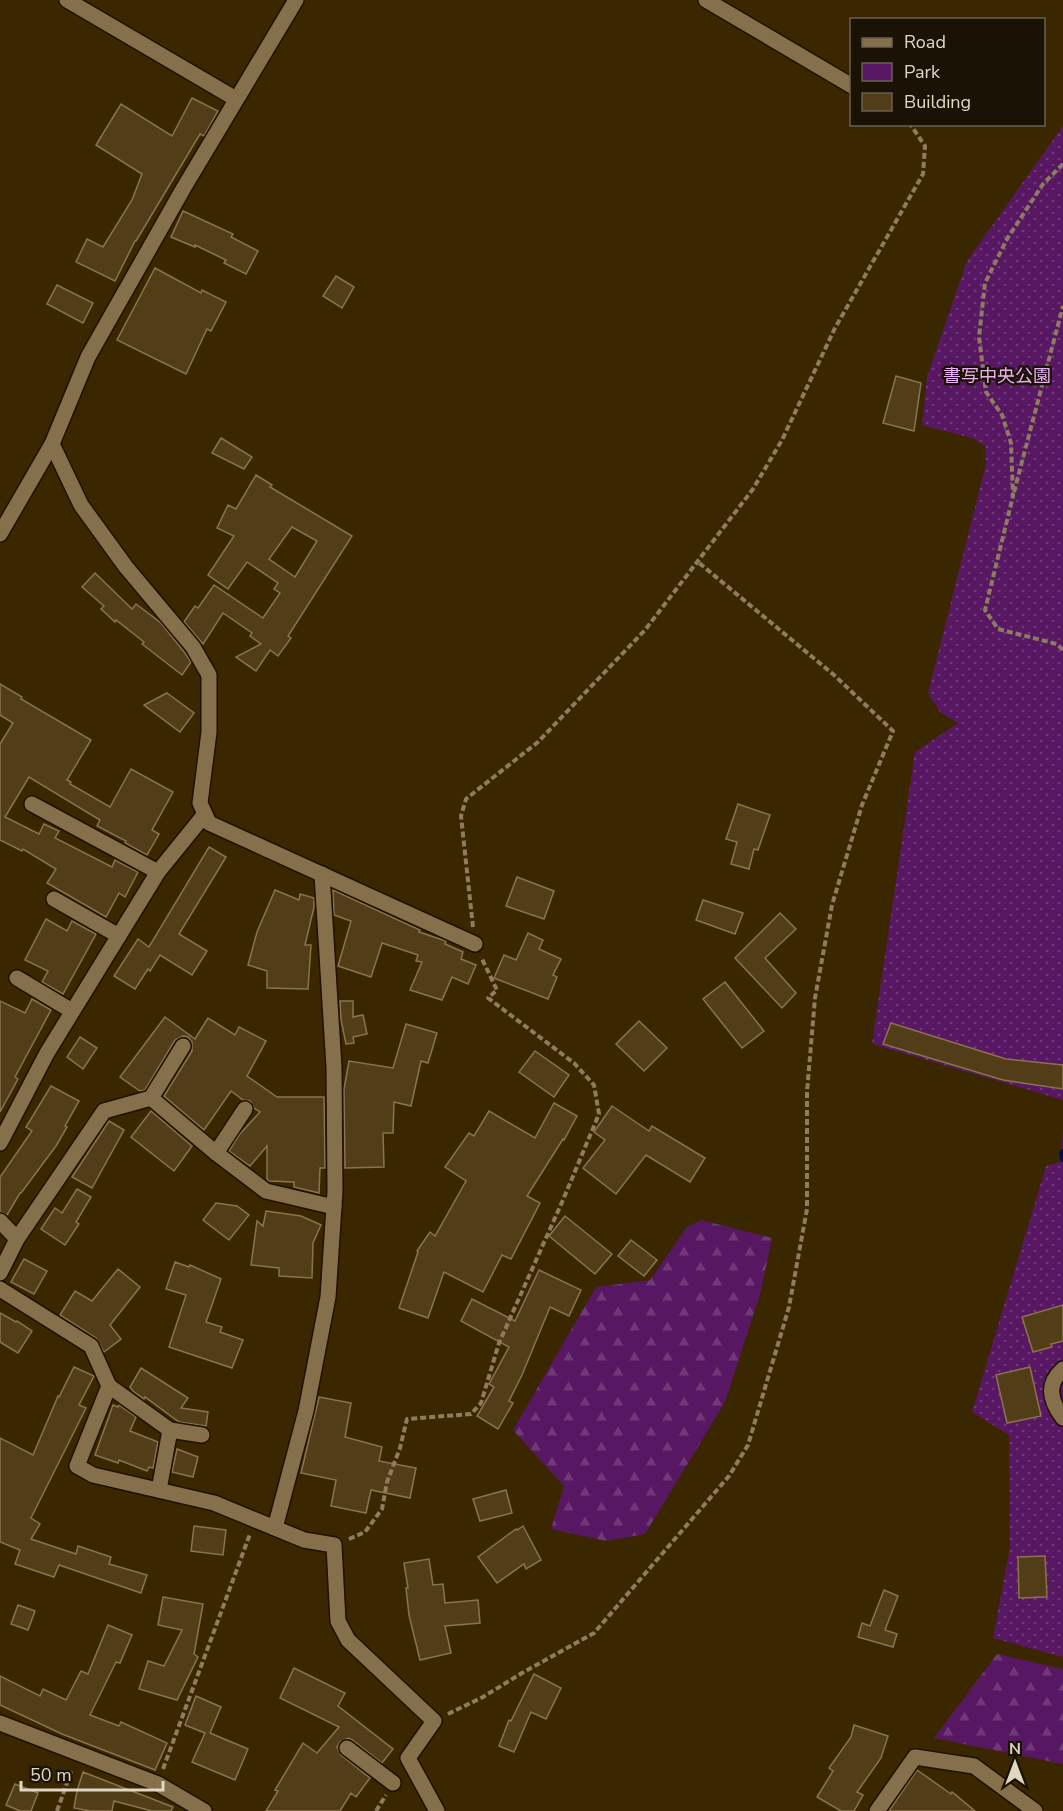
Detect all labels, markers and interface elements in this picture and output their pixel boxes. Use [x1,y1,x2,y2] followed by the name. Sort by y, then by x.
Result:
[850,18,1045,126] legend
[904,30,946,54] text: Road
[904,60,941,84] text: Park
[904,90,971,114] text: Building
[943,364,1051,388] park label: 書写中央公園
[985,1733,1045,1793] north arrow
[1009,1738,1021,1760] text: N
[21,1754,164,1792] scale bar
[30,1763,72,1787] text: 50 m

